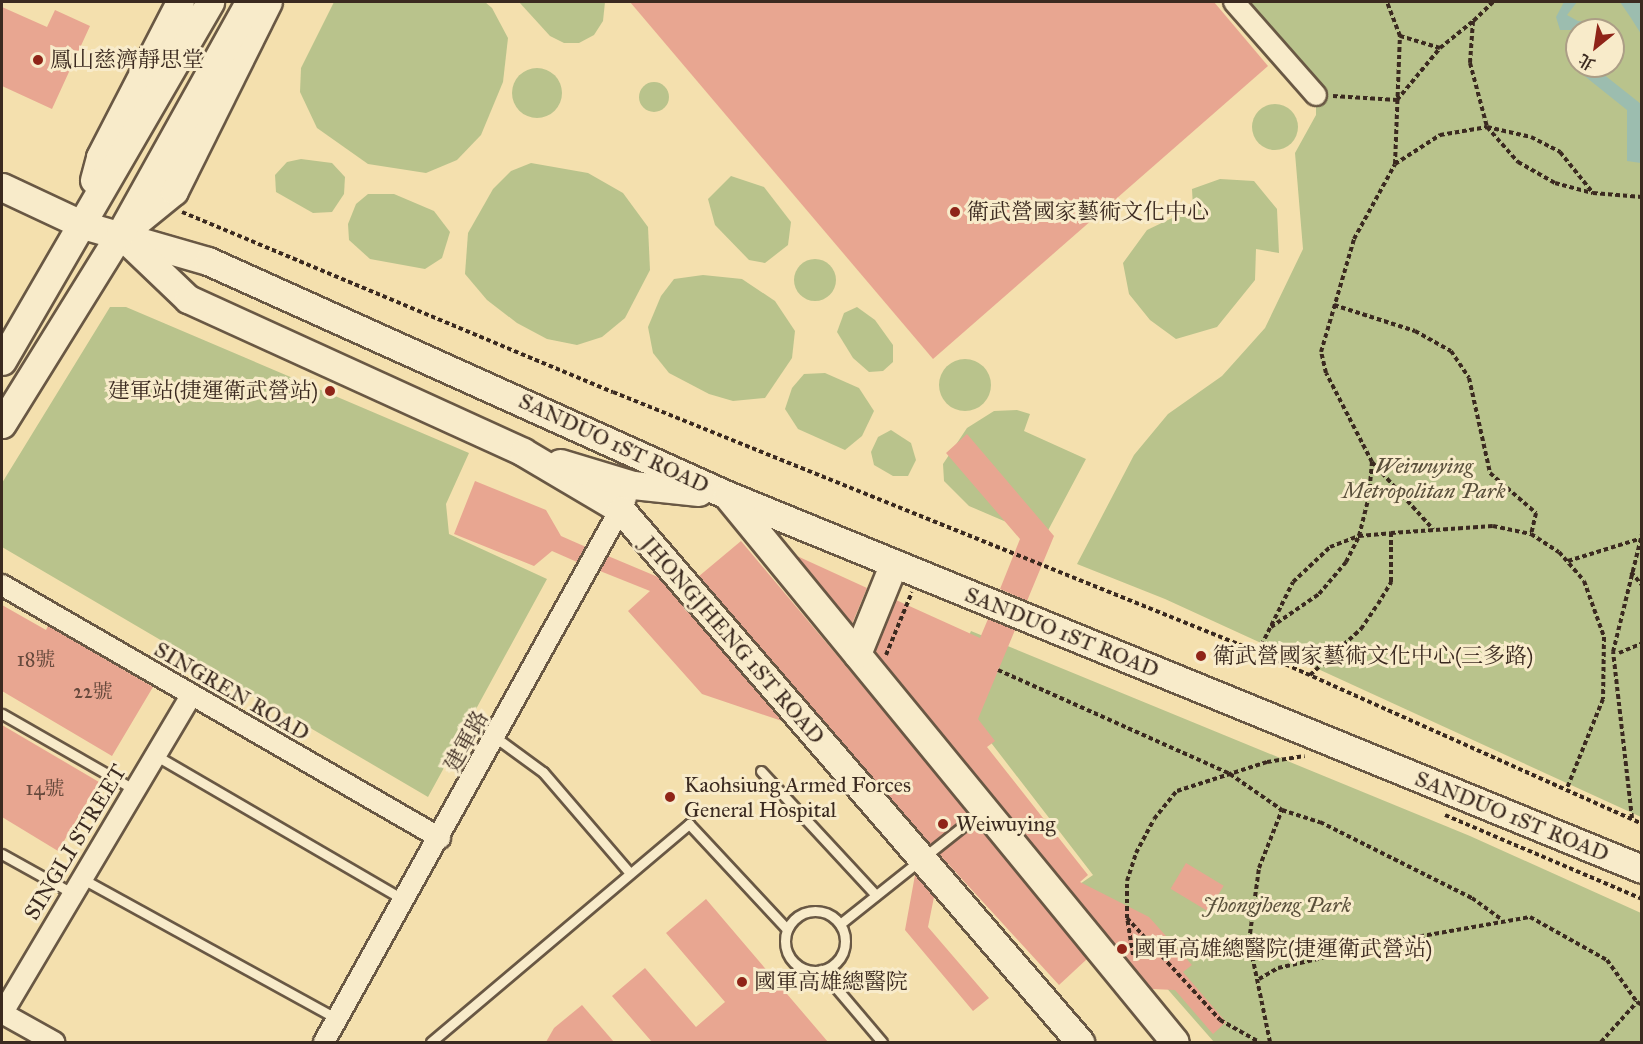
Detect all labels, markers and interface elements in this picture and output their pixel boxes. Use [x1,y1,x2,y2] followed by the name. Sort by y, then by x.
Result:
[1565,18,1625,78] north arrow
[50,47,204,73] place label: 鳳山慈濟靜思堂
[1575,50,1598,75] text: 北
[31,53,45,67] marker: 鳳山慈濟靜思堂
[967,199,1209,225] place label: 衛武營國家藝術文化中心
[948,205,962,219] marker: 衛武營國家藝術文化中心
[108,378,318,404] place label: 建軍站(捷運衛武營站)
[323,384,337,398] marker: 建軍站(捷運衛武營站)
[515,387,713,499] street label: SANDUO 1ST ROAD
[1342,452,1506,504] park label: Weiwuying Metropolitan Park
[636,531,830,749] street label: JHONGJHENG 1ST ROAD
[961,581,1163,683] street label: SANDUO 1ST ROAD
[150,636,314,746] street label: SINGREN ROAD
[1213,643,1533,669] place label: 衛武營國家藝術文化中心(三多路)
[17,647,55,671] house number: 18號
[1194,649,1208,663] marker: 衛武營國家藝術文化中心(三多路)
[73,679,113,703] house number: 22號
[438,706,494,776] street label: 建軍路
[18,759,132,925] street label: SINGLI STREET
[1411,765,1613,867] street label: SANDUO 1ST ROAD
[684,771,911,822] place label: Kaohsiung Armed Forces General Hospital
[25,776,65,800] house number: 14號
[661,788,679,806] marker: Kaohsiung Armed Forces General Hospital
[956,811,1055,837] place label: Weiwuying
[934,815,952,833] marker: Weiwuying
[1203,892,1351,918] park label: Jhongjheng Park
[1134,936,1432,962] place label: 國軍高雄總醫院(捷運衛武營站)
[1115,942,1129,956] marker: 國軍高雄總醫院(捷運衛武營站)
[754,969,908,995] place label: 國軍高雄總醫院
[735,975,749,989] marker: 國軍高雄總醫院

